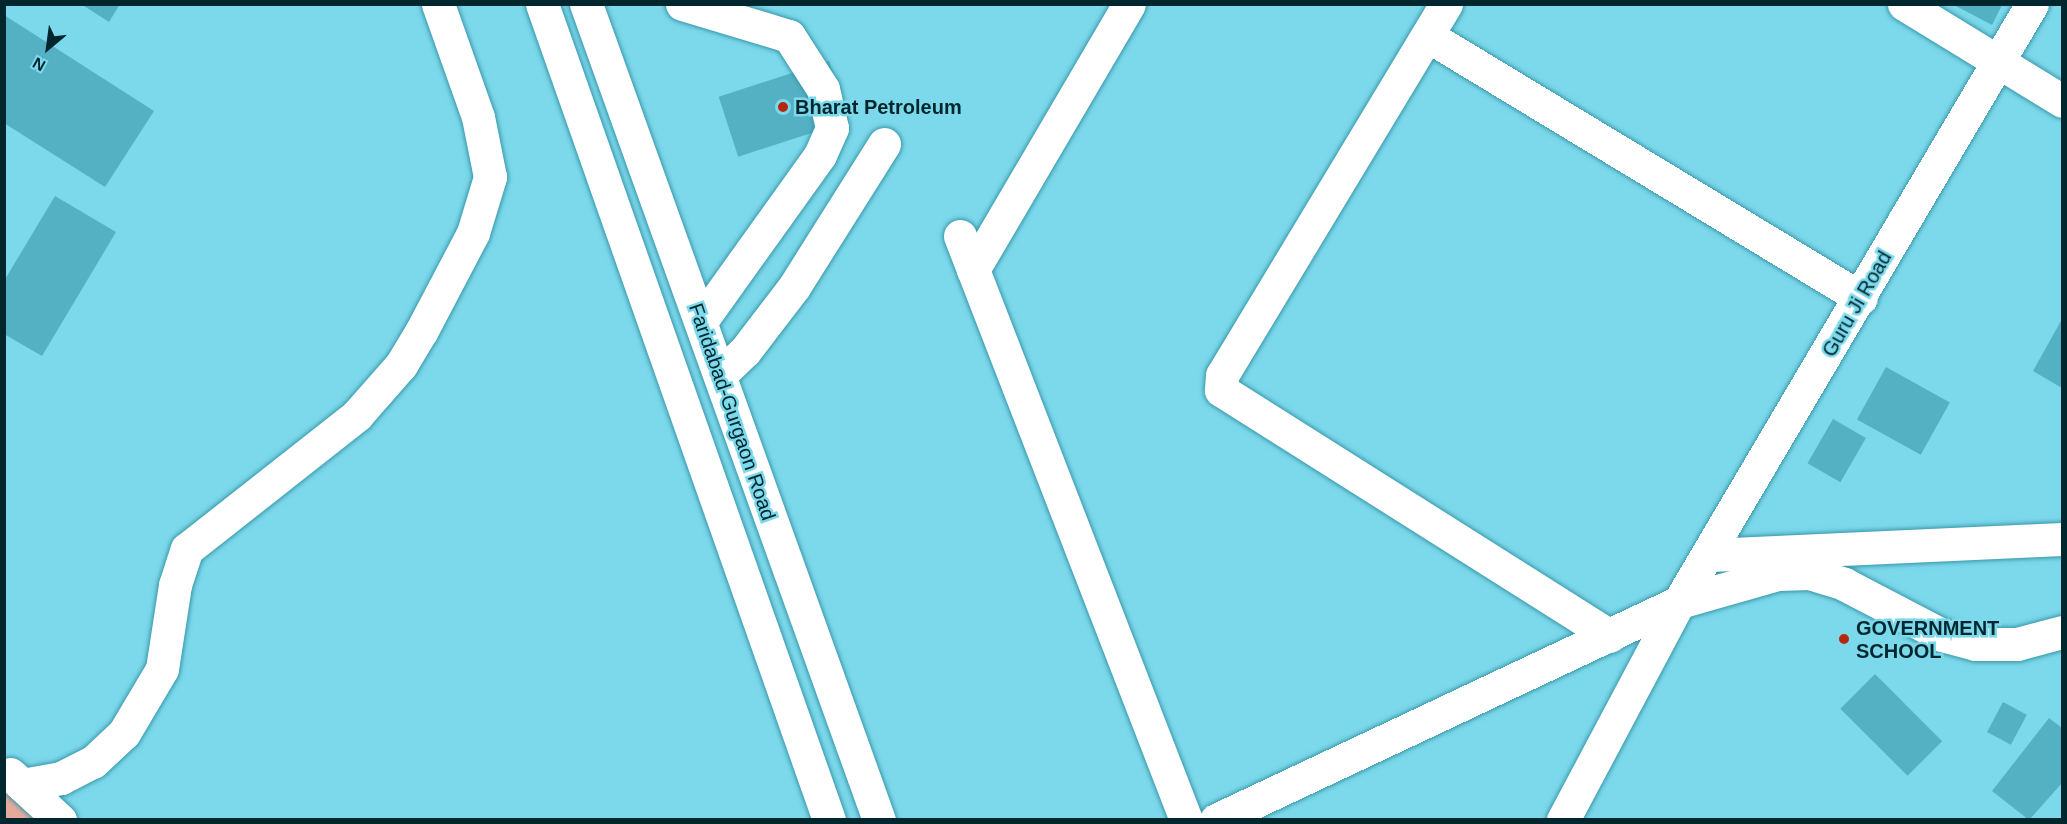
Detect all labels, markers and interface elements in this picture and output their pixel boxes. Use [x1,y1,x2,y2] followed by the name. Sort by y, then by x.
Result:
[18,18,78,78] north arrow
[30,54,48,74] text: N
[795,95,962,119] place label: Bharat Petroleum
[776,100,790,114] marker: Bharat Petroleum
[1817,247,1897,361] street label: Guru Ji Road
[684,300,780,524] street label: Faridabad-Gurgaon Road
[1856,616,1999,663] place label: GOVERNMENT SCHOOL
[1837,632,1851,646] marker: GOVERNMENT SCHOOL

